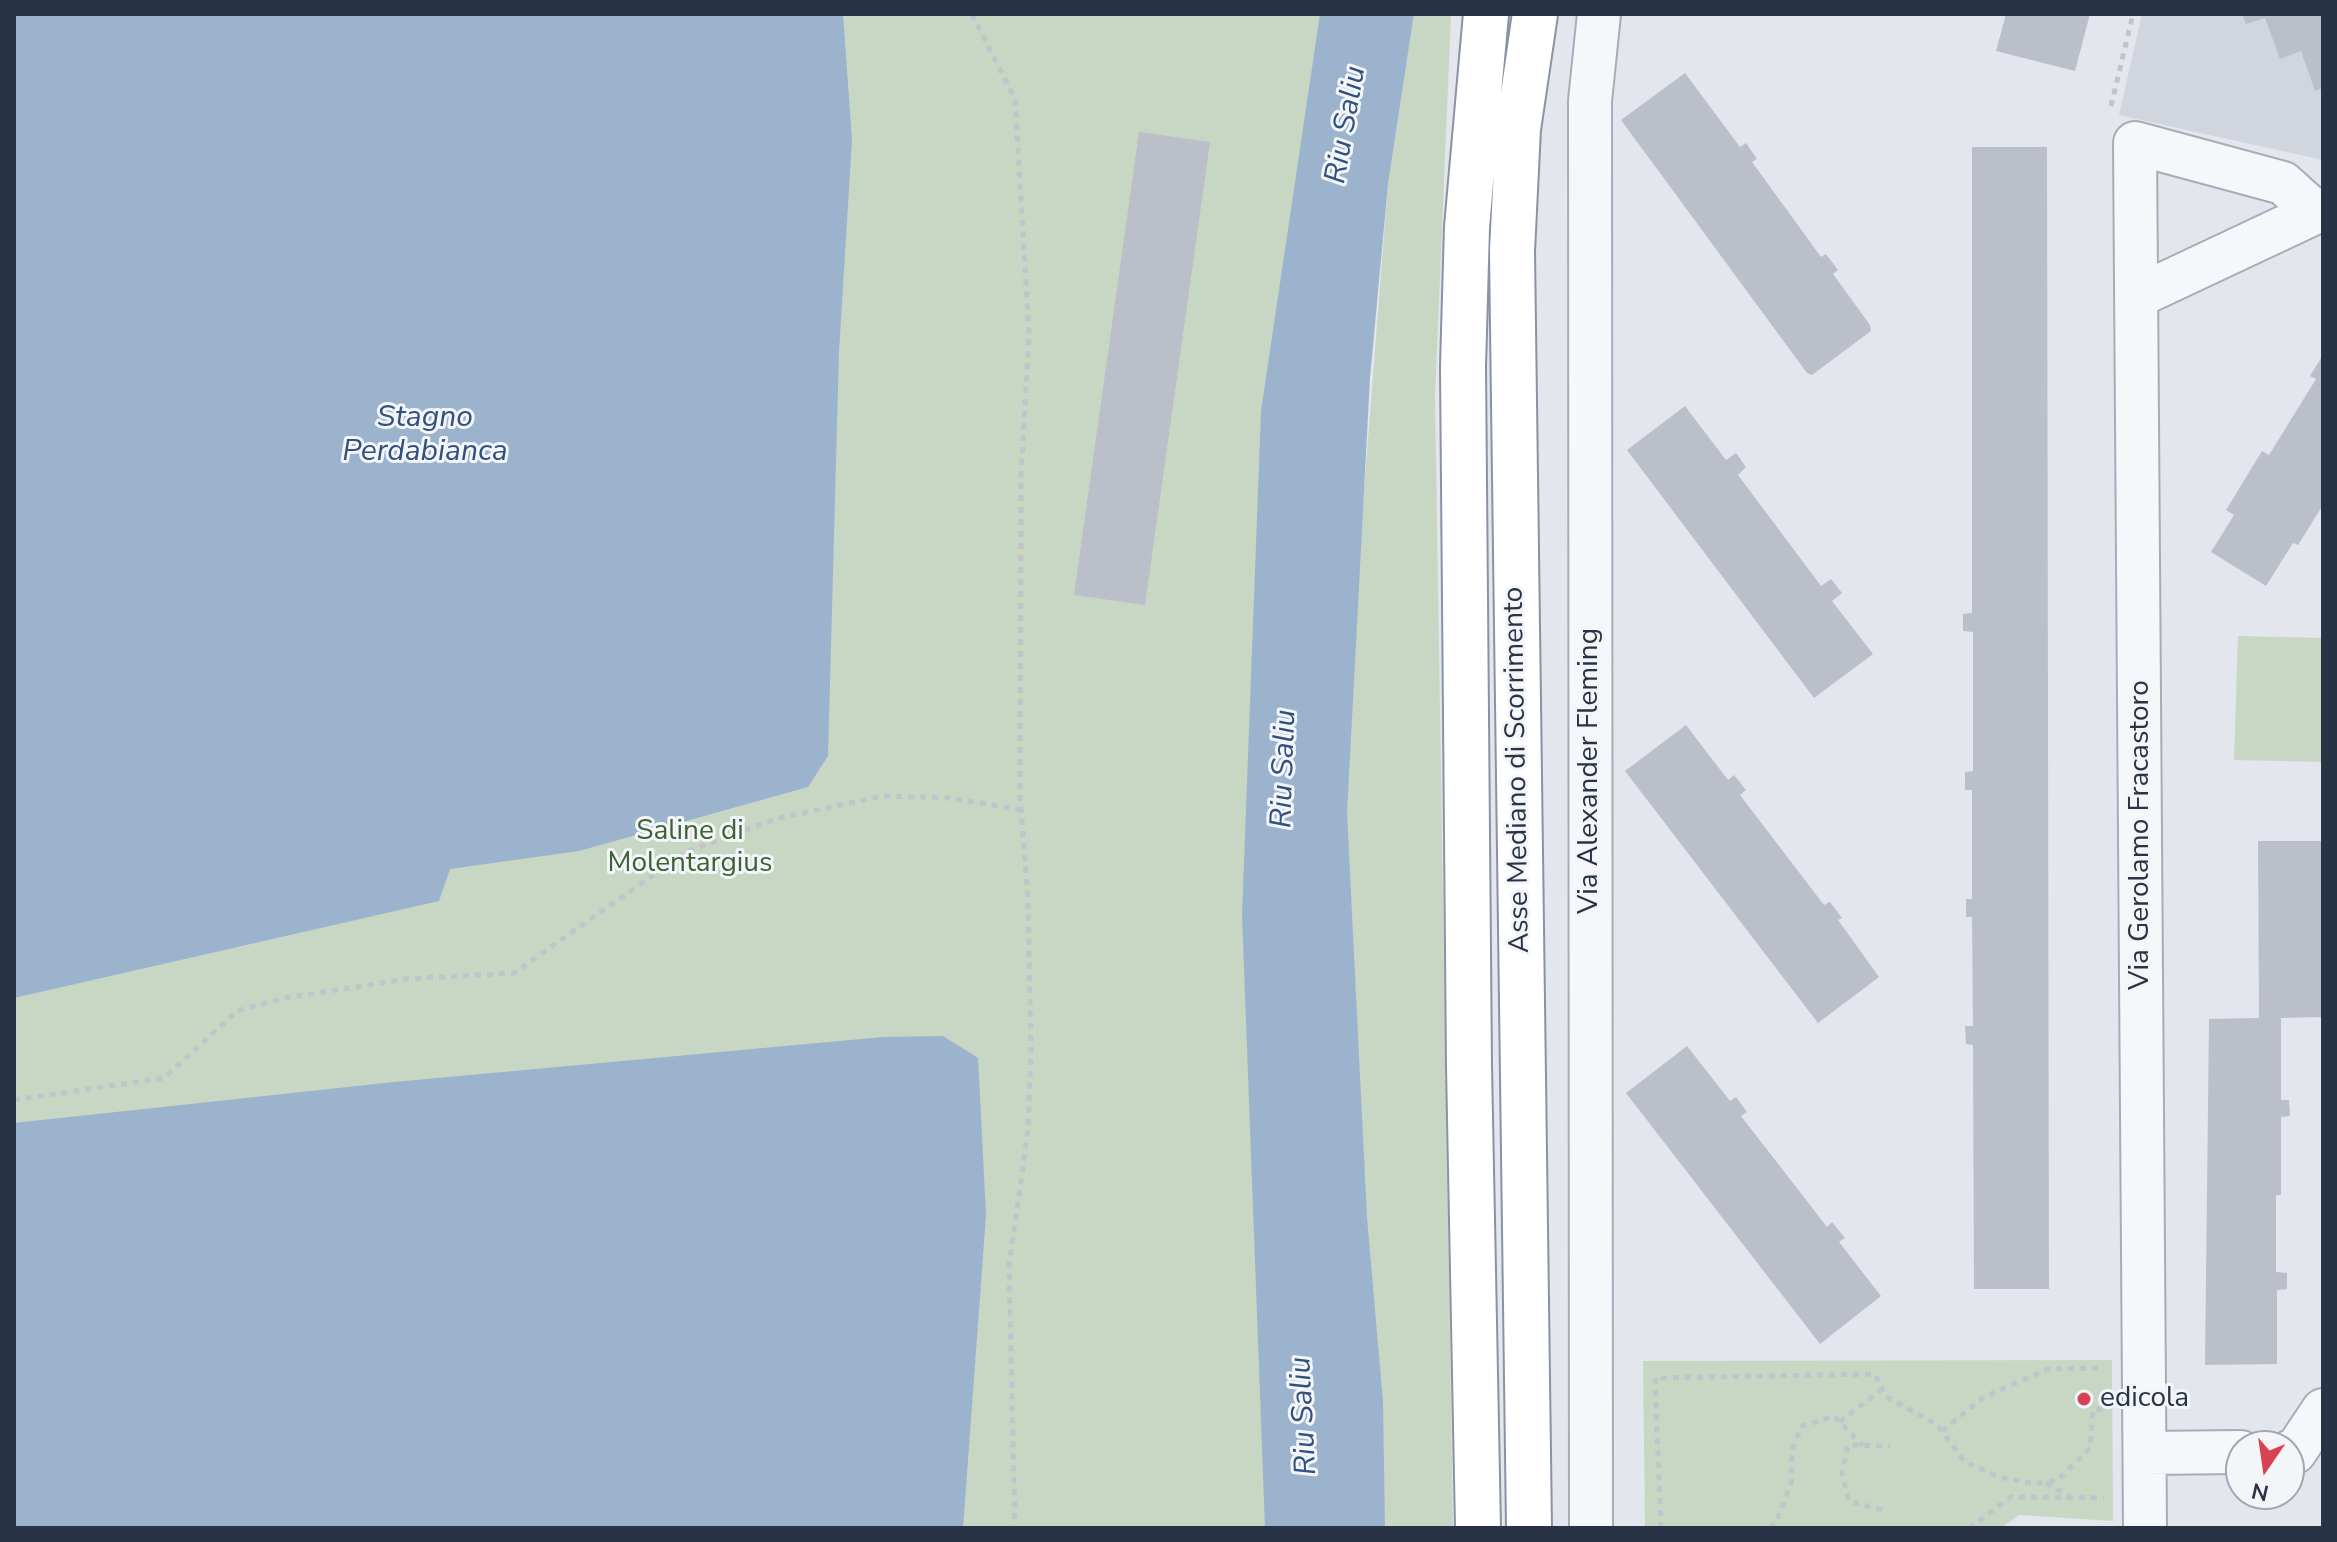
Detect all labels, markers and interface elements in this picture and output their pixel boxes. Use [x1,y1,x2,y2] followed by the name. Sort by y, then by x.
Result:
[1319,63,1375,187] water label: Riu Saliu
[342,401,508,472] water label: Stagno Perdabianca
[1498,587,1538,953] street label: Asse Mediano di Scorrimento
[1573,628,1607,914] street label: Via Alexander Fleming
[2124,680,2158,990] street label: Via Gerolamo Fracastoro
[1265,709,1305,829] water label: Riu Saliu
[607,815,773,881] park label: Saline di Molentargius
[1284,1356,1326,1476] water label: Riu Saliu
[2100,1382,2189,1416] place label: edicola
[2075,1390,2093,1408] marker: edicola
[2225,1430,2305,1510] north arrow
[2249,1475,2271,1508] text: N

